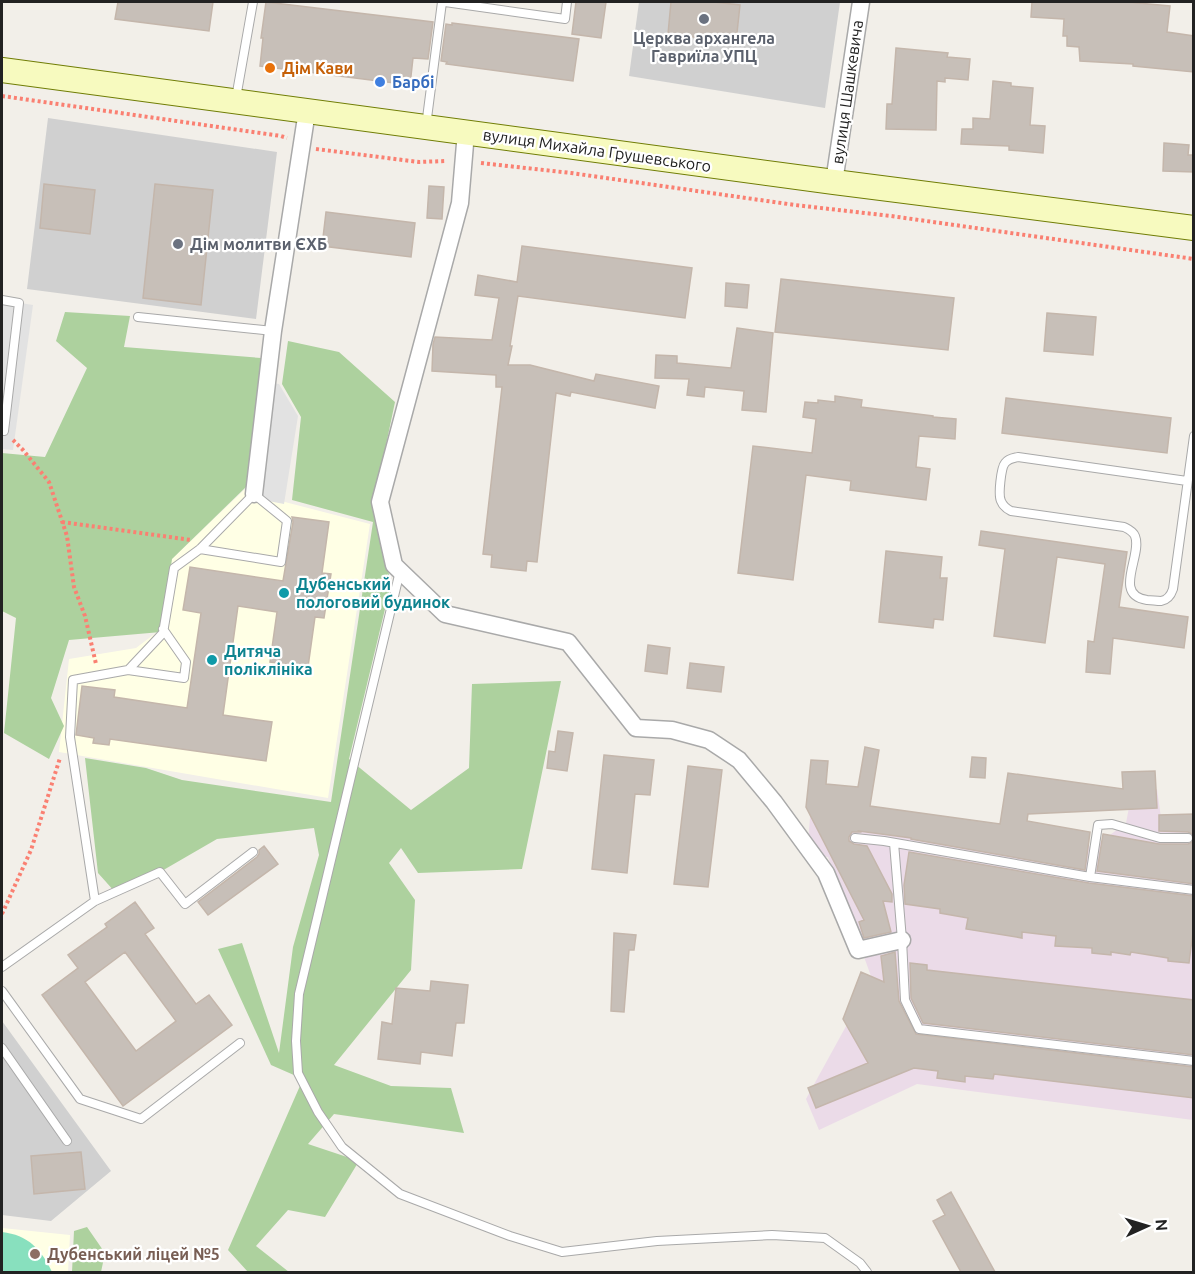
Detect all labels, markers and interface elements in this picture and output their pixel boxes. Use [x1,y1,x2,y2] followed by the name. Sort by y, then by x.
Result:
[697,12,711,26] marker: Церква архангела Гавриїла УПЦ
[828,19,866,165] street label: вулиця Шашкевича
[633,29,775,65] place label: Церква архангела Гавриїла УПЦ
[282,59,353,77] place label: Дім Кави
[263,61,277,75] marker: Дім Кави
[392,73,435,91] place label: Барбі
[373,75,387,89] marker: Барбі
[482,125,712,175] street label: вулиця Михайла Грушевського
[190,235,327,253] place label: Дім молитви ЄХБ
[171,237,185,251] marker: Дім молитви ЄХБ
[296,575,450,611] place label: Дубенський пологовий будинок
[277,586,291,600] marker: Дубенський пологовий будинок
[224,642,313,678] place label: Дитяча поліклініка
[205,653,219,667] marker: Дитяча поліклініка
[1117,1196,1177,1256] north arrow
[1153,1218,1171,1232] text: N
[47,1245,220,1263] place label: Дубенський ліцей №5
[28,1247,42,1261] marker: Дубенський ліцей №5

